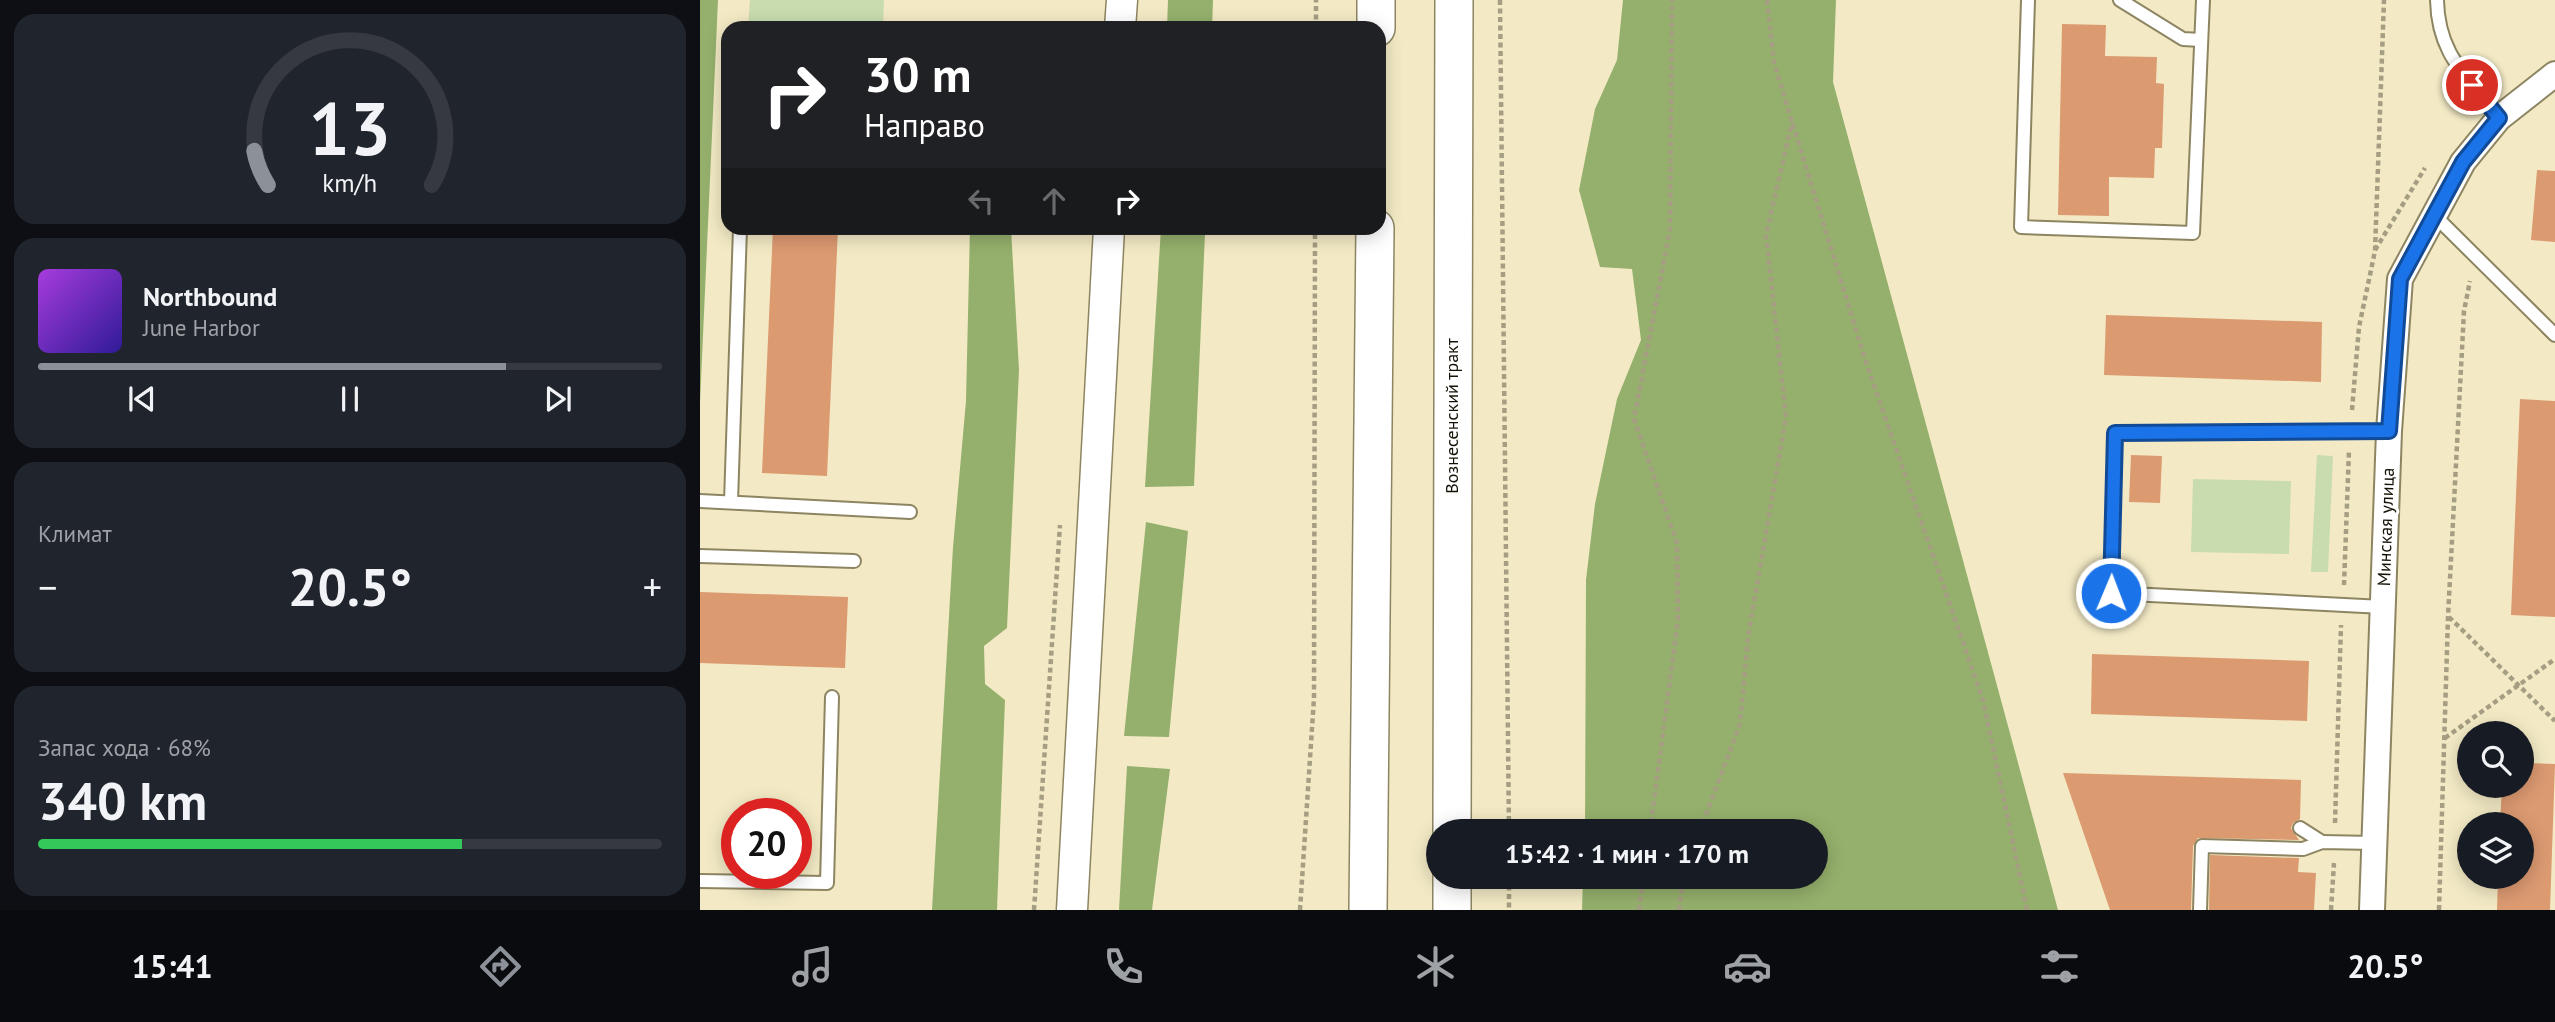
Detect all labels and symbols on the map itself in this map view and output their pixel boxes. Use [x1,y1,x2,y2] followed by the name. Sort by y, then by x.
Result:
[2442,55,2502,115] pin
[1440,337,1463,494] street label: Вознесенский тракт
[2372,467,2399,587] street label: Минская улица
[2074,556,2148,630] position arrow
[721,798,812,889] speed limit sign: 20

